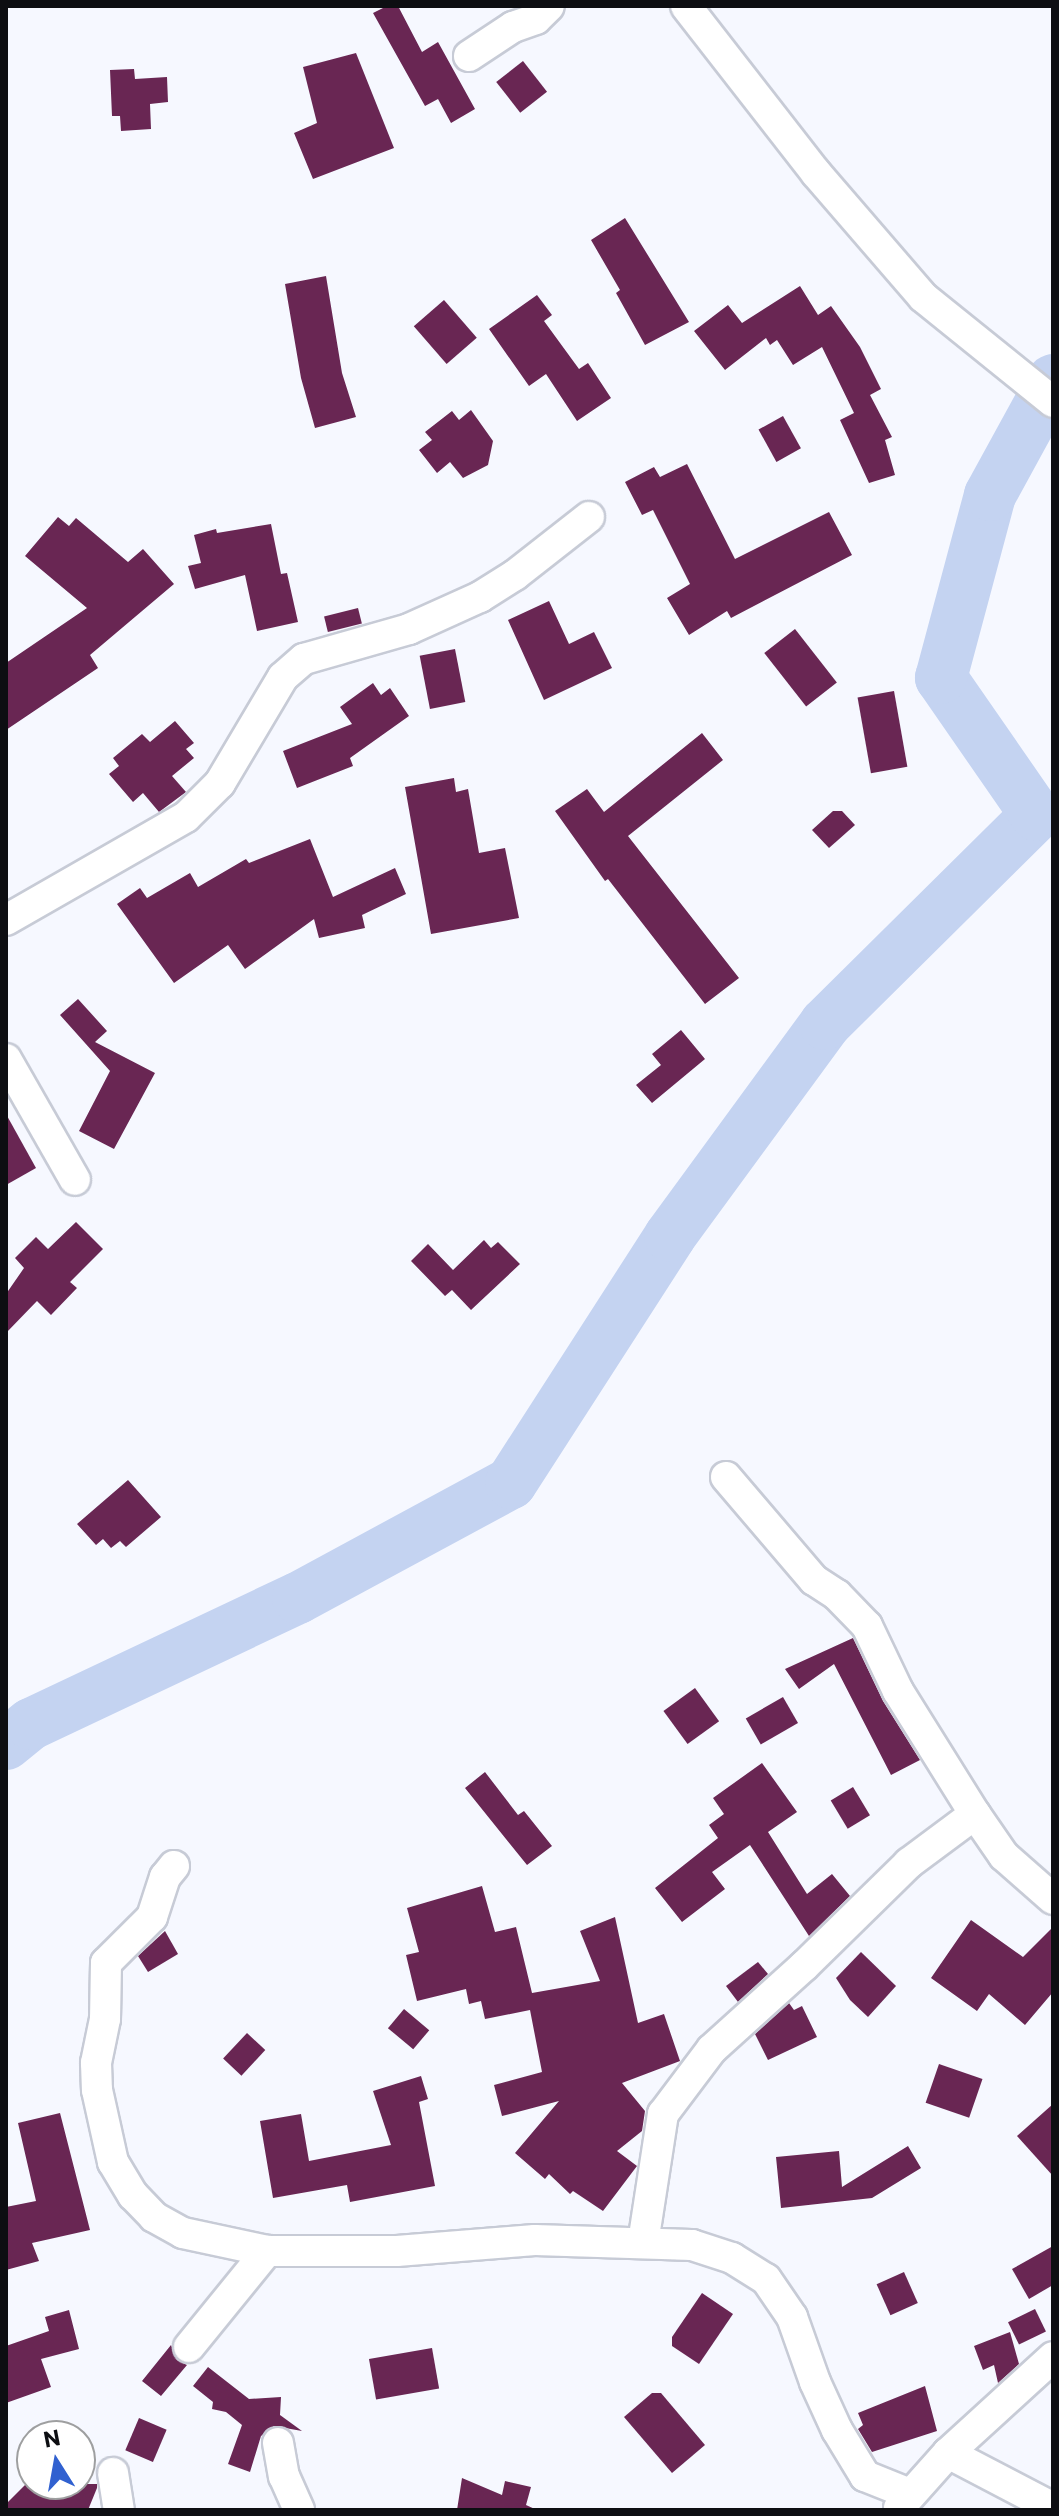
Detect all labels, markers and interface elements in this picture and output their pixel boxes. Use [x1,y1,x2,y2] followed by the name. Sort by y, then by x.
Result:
[16,2420,96,2500] north arrow
[41,2423,62,2453] text: N

